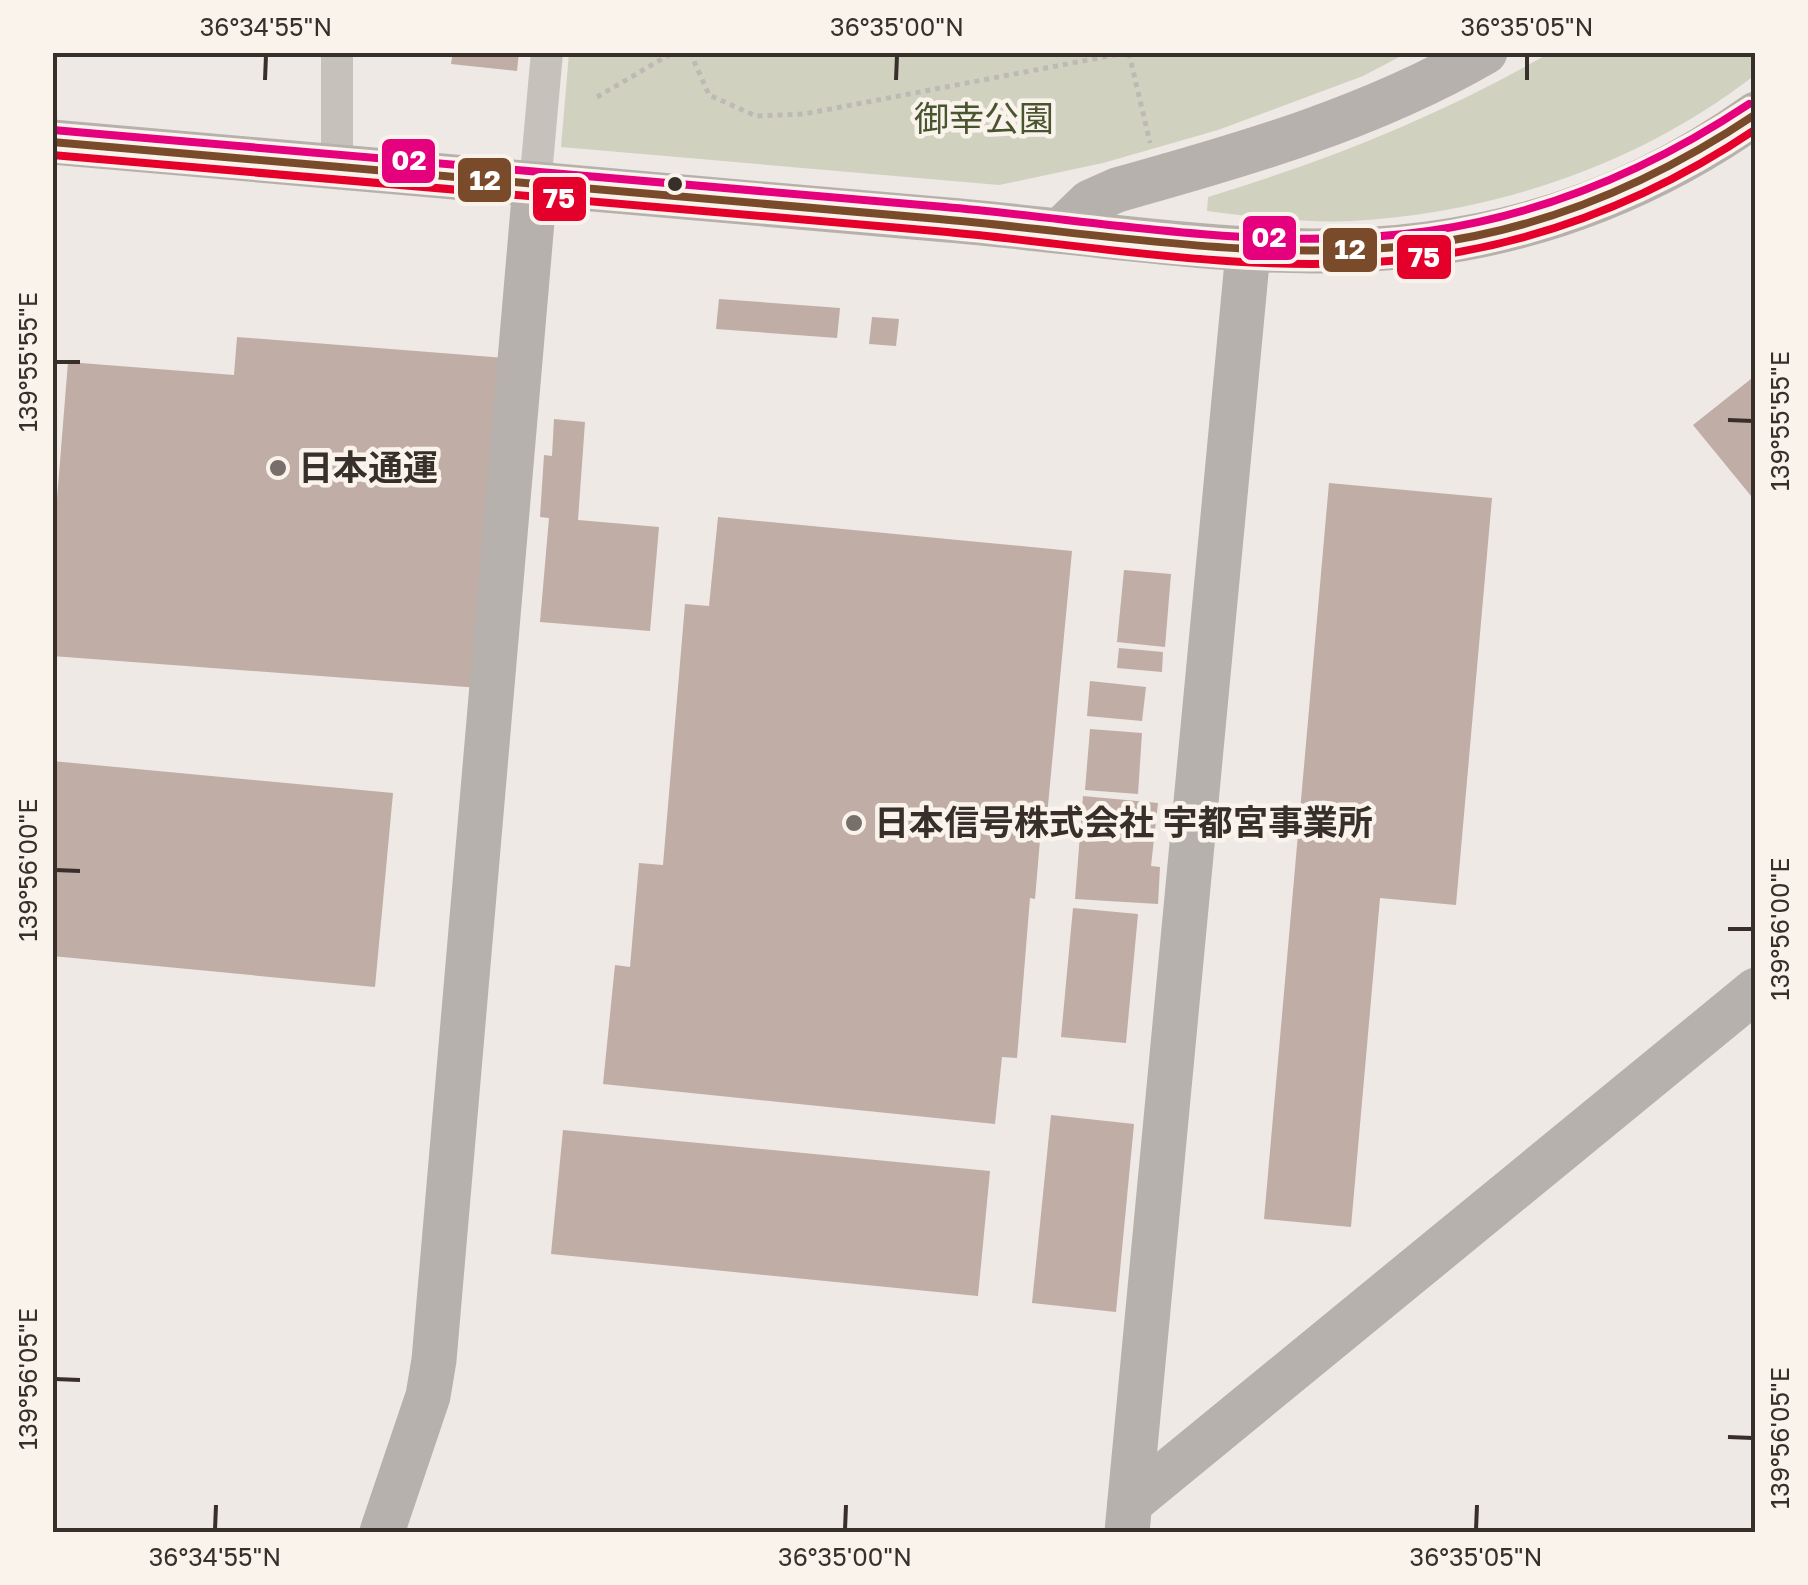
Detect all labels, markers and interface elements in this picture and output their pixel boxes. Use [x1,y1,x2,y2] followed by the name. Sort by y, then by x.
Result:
[200,11,332,42] text: 36°34'55"N
[830,11,964,42] text: 36°35'00"N
[1461,11,1593,42] text: 36°35'05"N
[914,97,1054,139] park label: 御幸公園
[380,137,437,185] line badge: 02
[391,143,427,176] text: 02
[456,156,513,204] line badge: 12
[469,163,501,196] text: 12
[665,174,685,194] unlabelled marker
[531,175,588,223] line badge: 75
[543,181,575,214] text: 75
[1241,214,1298,262] line badge: 02
[1251,220,1287,253] text: 02
[1321,226,1379,274] line badge: 12
[1334,232,1366,265] text: 12
[1395,233,1453,281] line badge: 75
[1408,240,1440,273] text: 75
[12,292,43,432] text: 139°55'55"E
[1764,351,1795,491] text: 139°55'55"E
[298,446,438,488] place label: 日本通運
[267,457,289,479] marker: 日本通運
[12,799,43,941] text: 139°56'00"E
[874,801,1373,843] place label: 日本信号株式会社 宇都宮事業所
[843,812,865,834] marker: 日本信号株式会社 宇都宮事業所
[1764,858,1795,1000] text: 139°56'00"E
[12,1308,43,1450] text: 139°56'05"E
[1764,1367,1795,1509] text: 139°56'05"E
[149,1541,281,1572] text: 36°34'55"N
[778,1541,912,1572] text: 36°35'00"N
[1410,1541,1542,1572] text: 36°35'05"N

